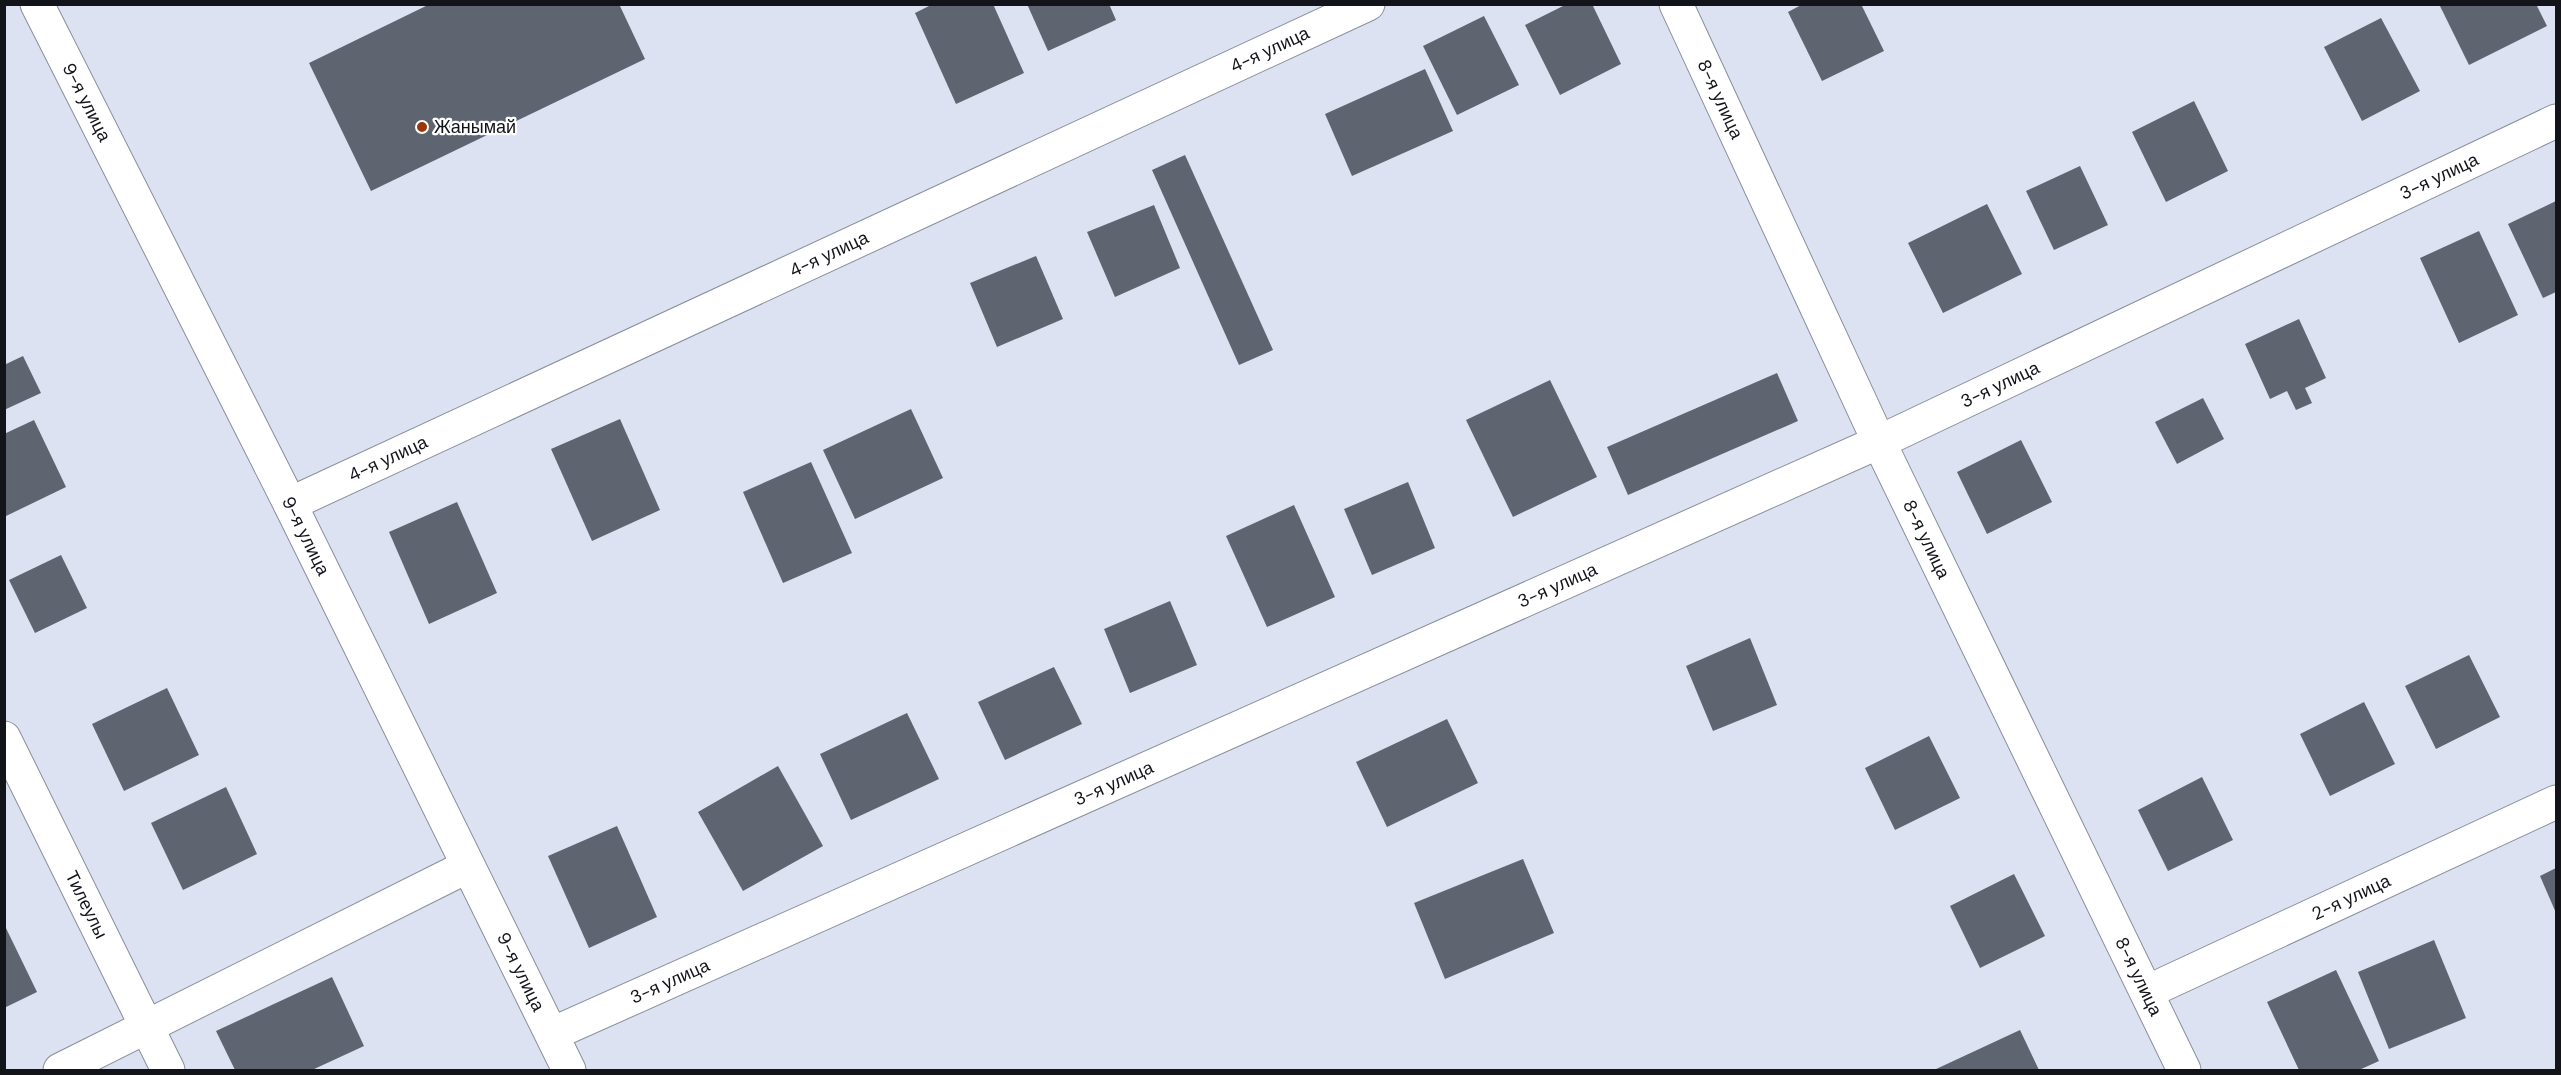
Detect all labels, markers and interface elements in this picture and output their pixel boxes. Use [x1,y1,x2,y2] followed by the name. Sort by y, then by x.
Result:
[1226,20,1314,78] street label: 4-я улица
[1691,56,1749,144] street label: 8-я улица
[57,59,117,146] street label: 9-я улица
[434,115,516,139] place label: Жанымай
[415,120,429,134] marker: Жанымай
[2396,147,2483,205] street label: 3-я улица
[785,225,873,283] street label: 4-я улица
[1957,355,2044,414] street label: 3-я улица
[344,429,432,487] street label: 4-я улица
[276,492,336,580] street label: 9-я улица
[1897,496,1956,584] street label: 8-я улица
[1514,557,1602,614] street label: 3-я улица
[1070,755,1158,812] street label: 3-я улица
[60,867,113,943] street label: Тилеулы
[2308,868,2395,926] street label: 2-я улица
[491,928,551,1016] street label: 9-я улица
[2109,933,2168,1021] street label: 8-я улица
[626,953,714,1010] street label: 3-я улица

